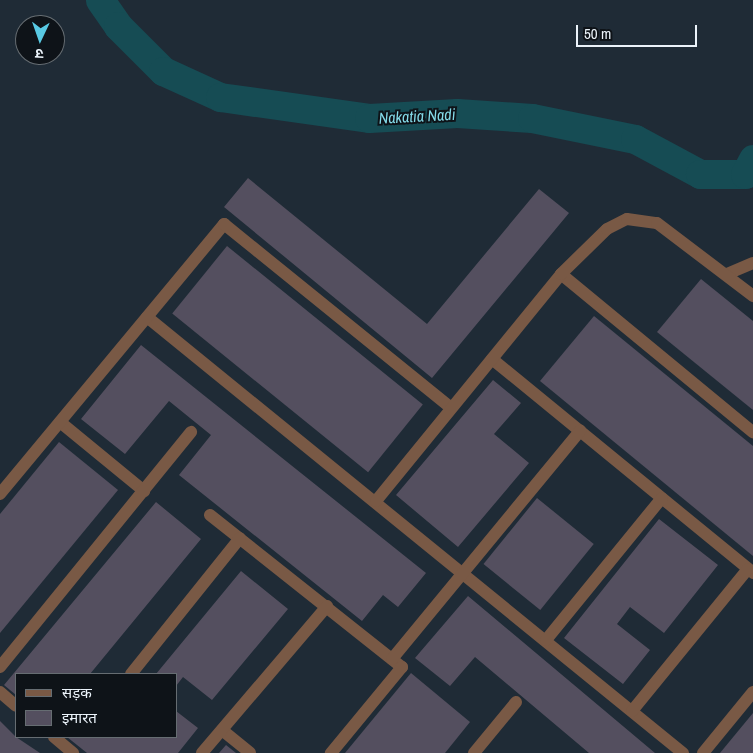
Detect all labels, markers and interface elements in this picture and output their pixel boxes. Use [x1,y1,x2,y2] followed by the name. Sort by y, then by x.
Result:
[15,15,65,65] north arrow
[578,15,699,47] scale bar
[584,23,611,44] text: 50 m
[35,45,44,63] text: उ
[378,104,456,128] water label: Nakatia Nadi
[15,673,178,738] legend
[62,682,92,703] text: सड़क
[62,707,97,728] text: इमारत

